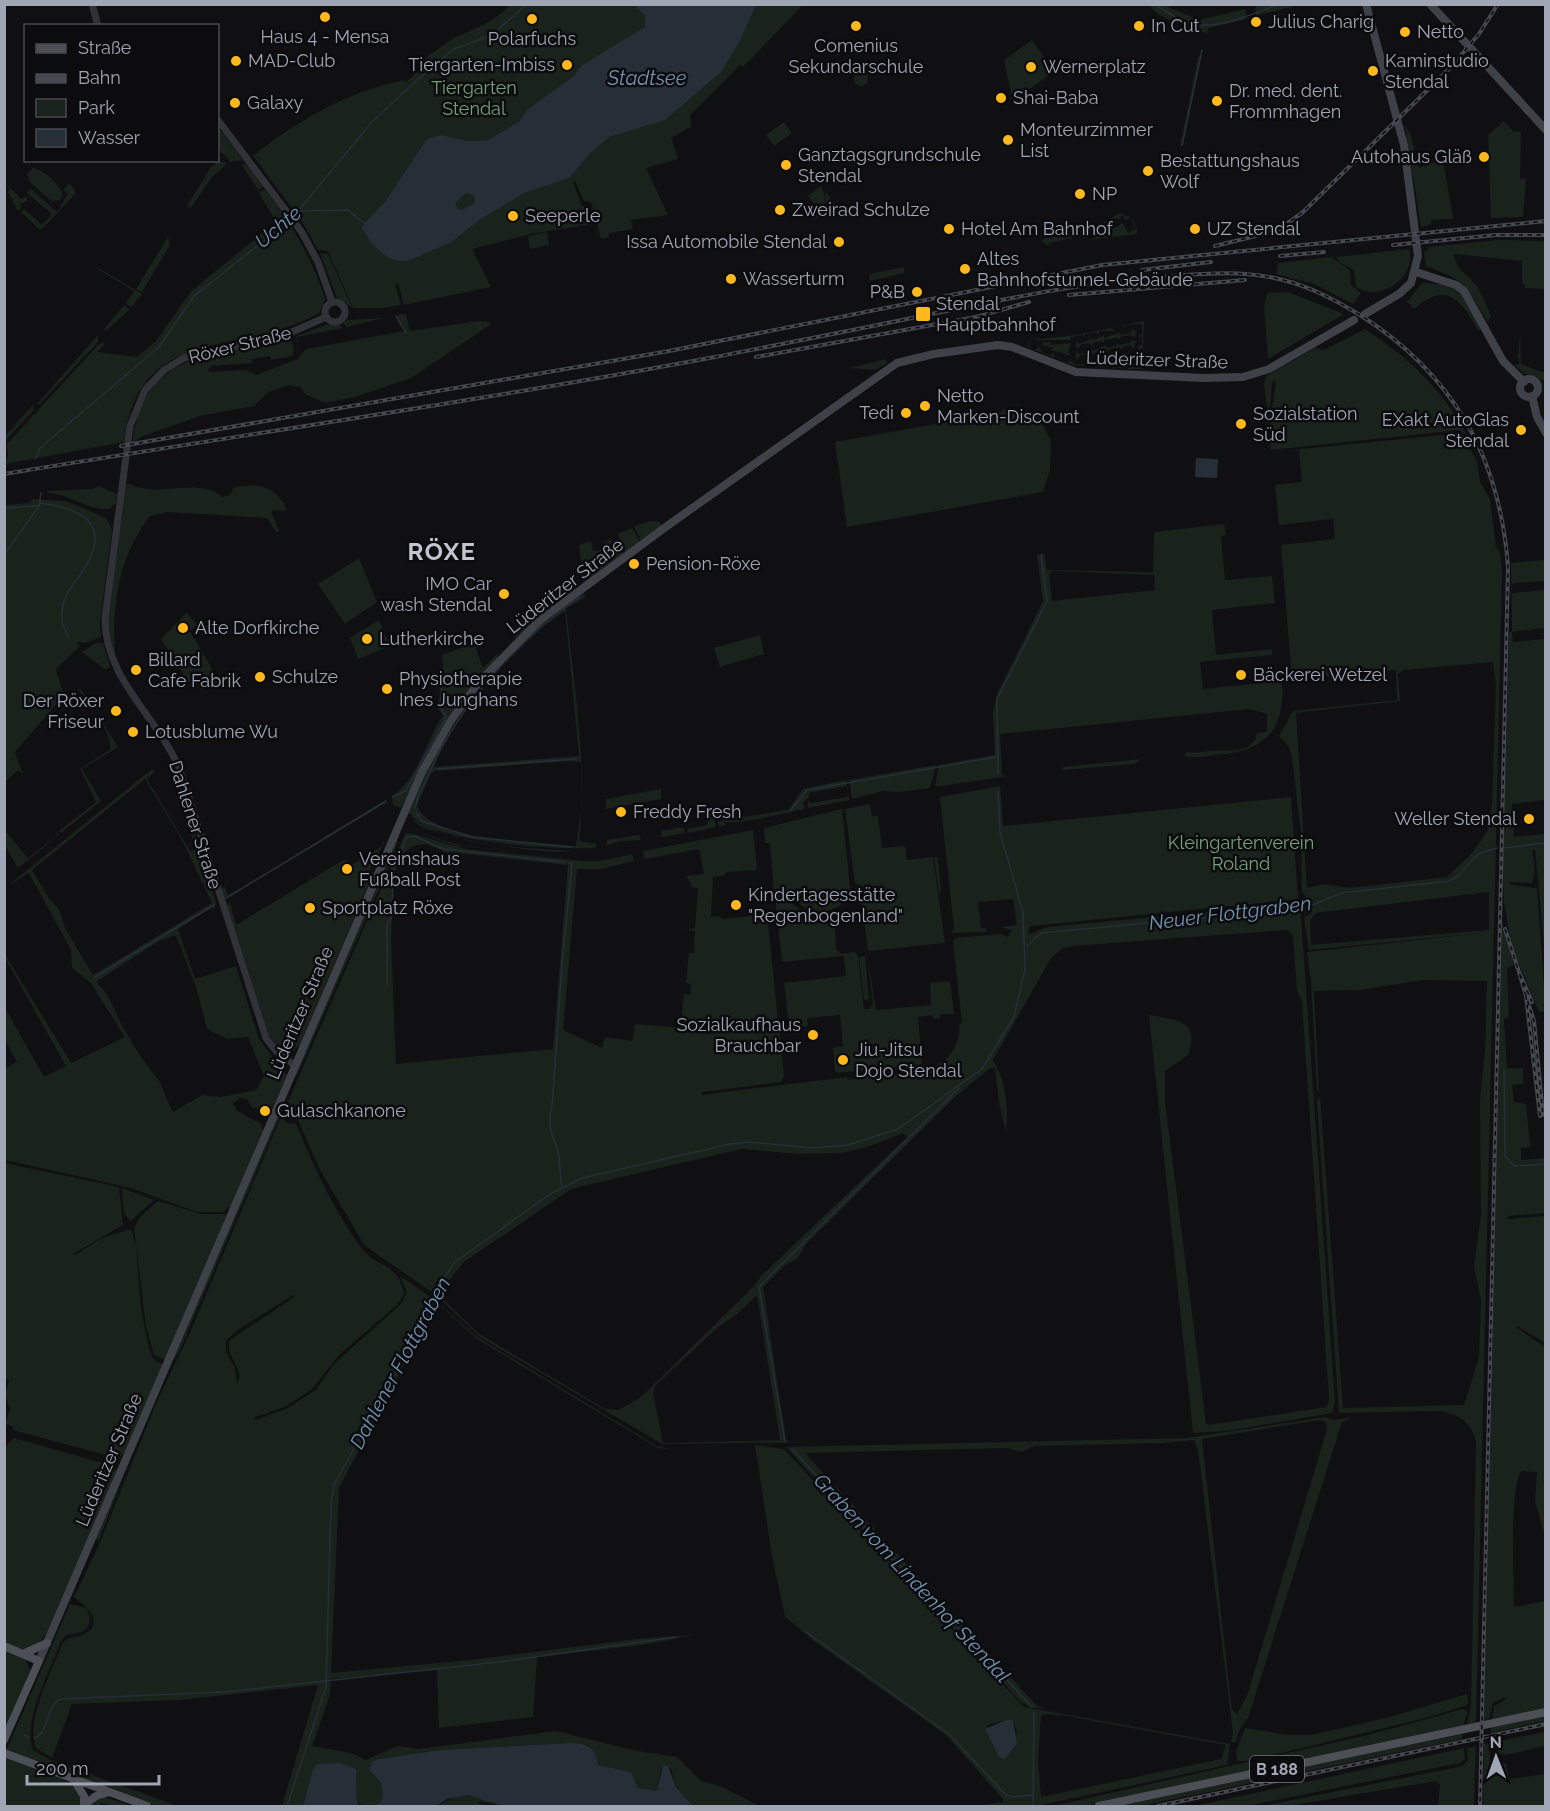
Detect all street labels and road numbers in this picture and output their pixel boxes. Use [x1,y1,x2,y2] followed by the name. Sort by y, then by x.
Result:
[186,322,294,367] street label: Röxer Straße
[1086,347,1229,372] street label: Lüderitzer Straße
[502,533,628,638] street label: Lüderitzer Straße
[165,758,226,892] street label: Dahlener Straße
[262,943,337,1082] street label: Lüderitzer Straße
[71,1390,146,1529] street label: Lüderitzer Straße
[1250,1756,1304,1782] road number: B 188

